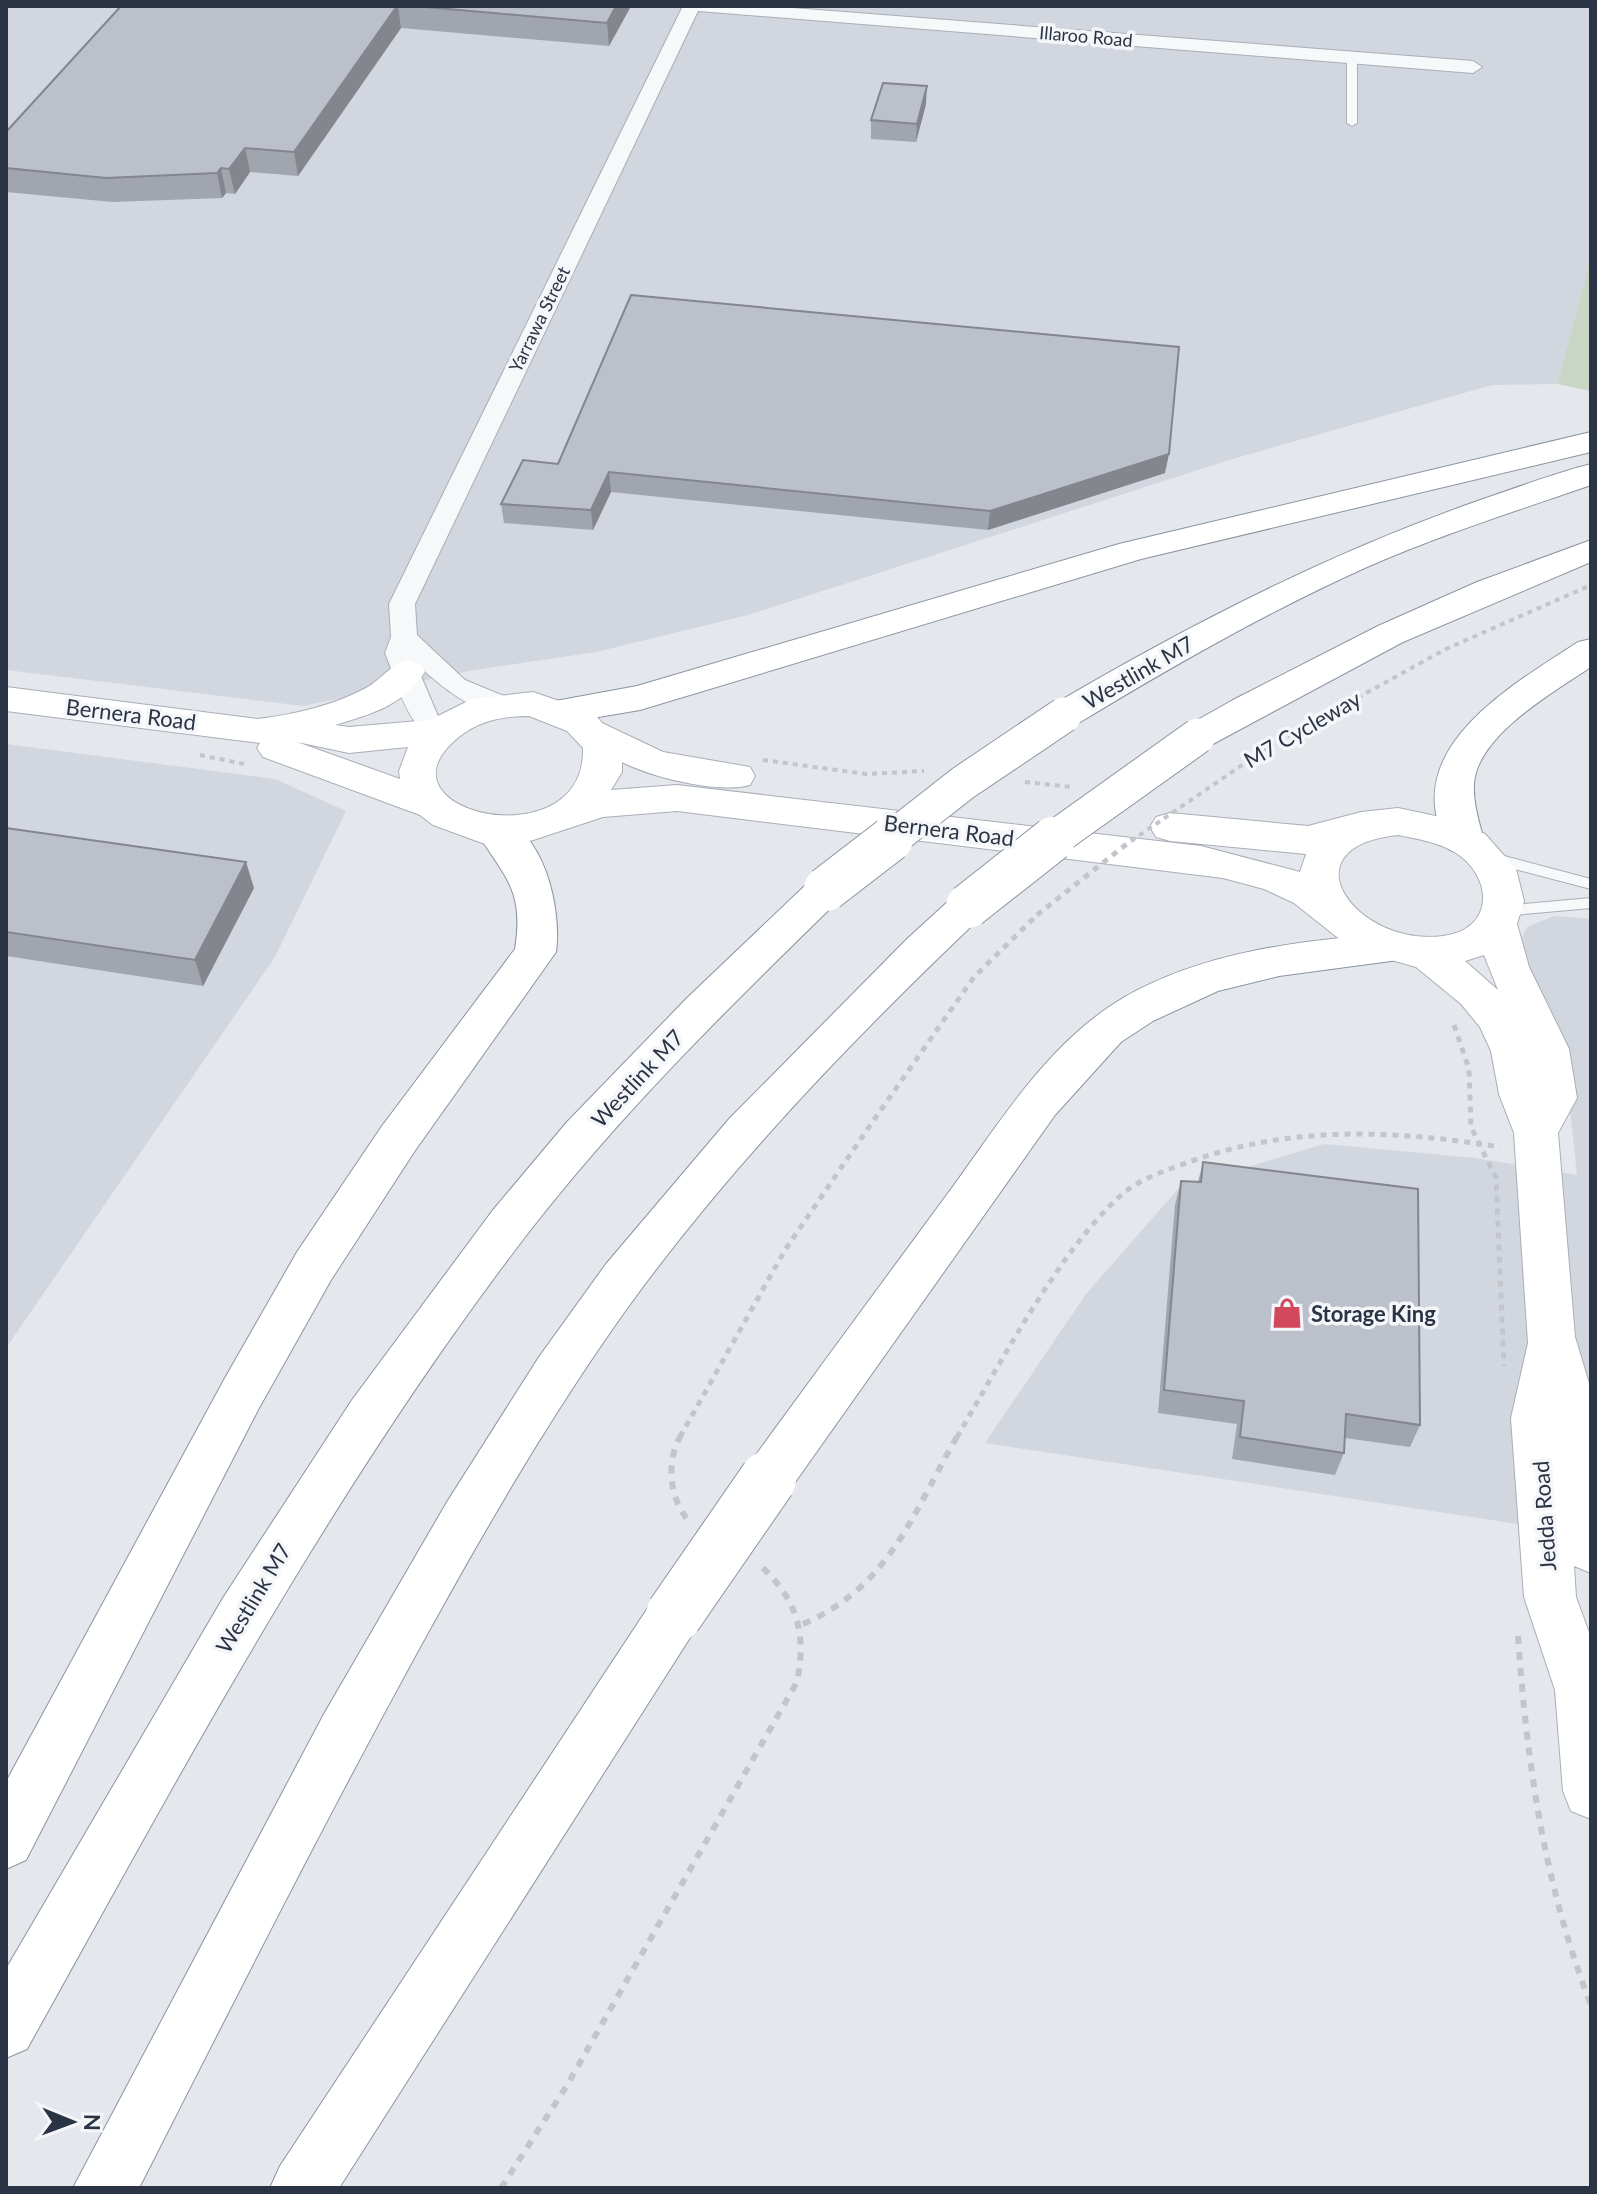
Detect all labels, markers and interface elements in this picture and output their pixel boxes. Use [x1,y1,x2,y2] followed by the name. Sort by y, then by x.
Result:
[1038,21,1134,51] street label: Illaroo Road
[504,262,574,376] street label: Yarrawa Street
[1078,629,1198,715] street label: Westlink M7
[1239,684,1366,773] street label: M7 Cycleway
[64,693,198,735] street label: Bernera Road
[882,809,1016,851] street label: Bernera Road
[585,1024,689,1132] street label: Westlink M7
[1270,1296,1304,1330] shop icon: Storage King
[1311,1300,1436,1327] place label: Storage King
[1527,1460,1561,1572] street label: Jedda Road
[210,1538,296,1658] street label: Westlink M7
[32,2082,112,2162] north arrow
[79,2114,106,2131] text: N

